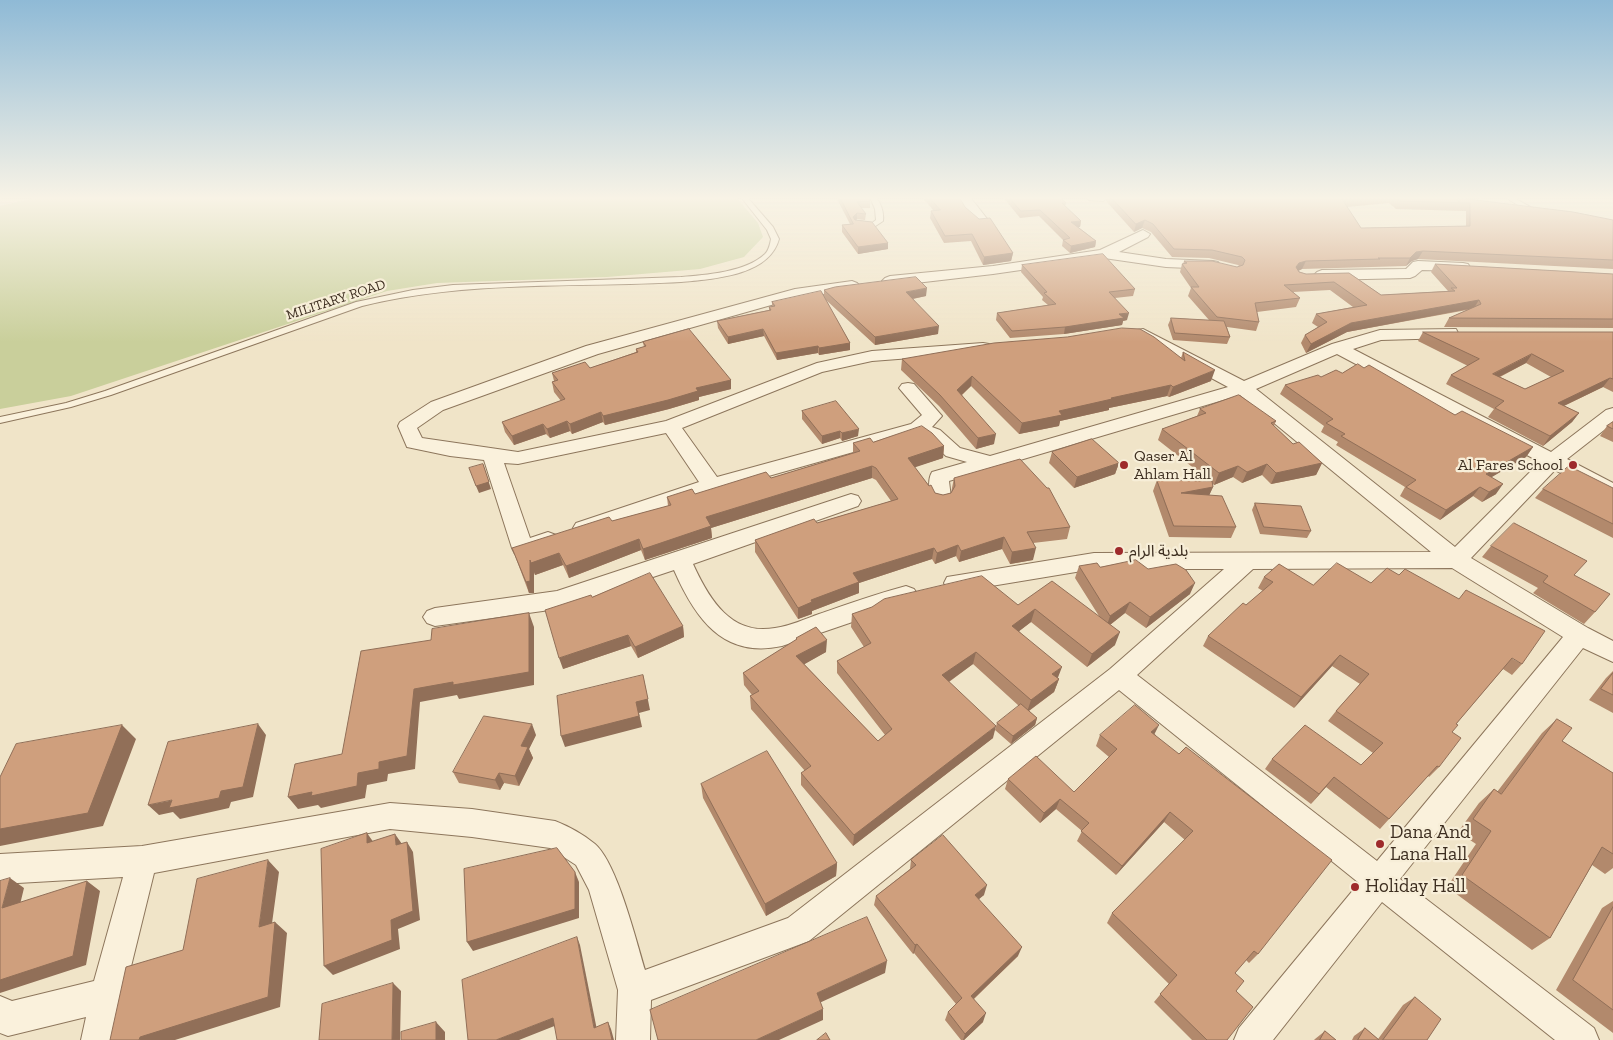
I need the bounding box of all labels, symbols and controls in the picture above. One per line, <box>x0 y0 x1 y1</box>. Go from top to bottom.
street label: MILITARY ROAD <box>284 276 388 324</box>
place label: Qaser Al Ahlam Hall <box>1134 446 1211 484</box>
place label: Al Fares School <box>1458 455 1563 475</box>
marker: Qaser Al Ahlam Hall <box>1118 459 1130 471</box>
marker: Al Fares School <box>1567 459 1579 471</box>
place label: بلدية الرام <box>1129 541 1188 561</box>
marker: بلدية الرام <box>1113 545 1125 557</box>
place label: Dana And Lana Hall <box>1390 822 1470 866</box>
marker: Dana And Lana Hall <box>1374 838 1386 850</box>
place label: Holiday Hall <box>1365 876 1466 898</box>
marker: Holiday Hall <box>1349 881 1361 893</box>

